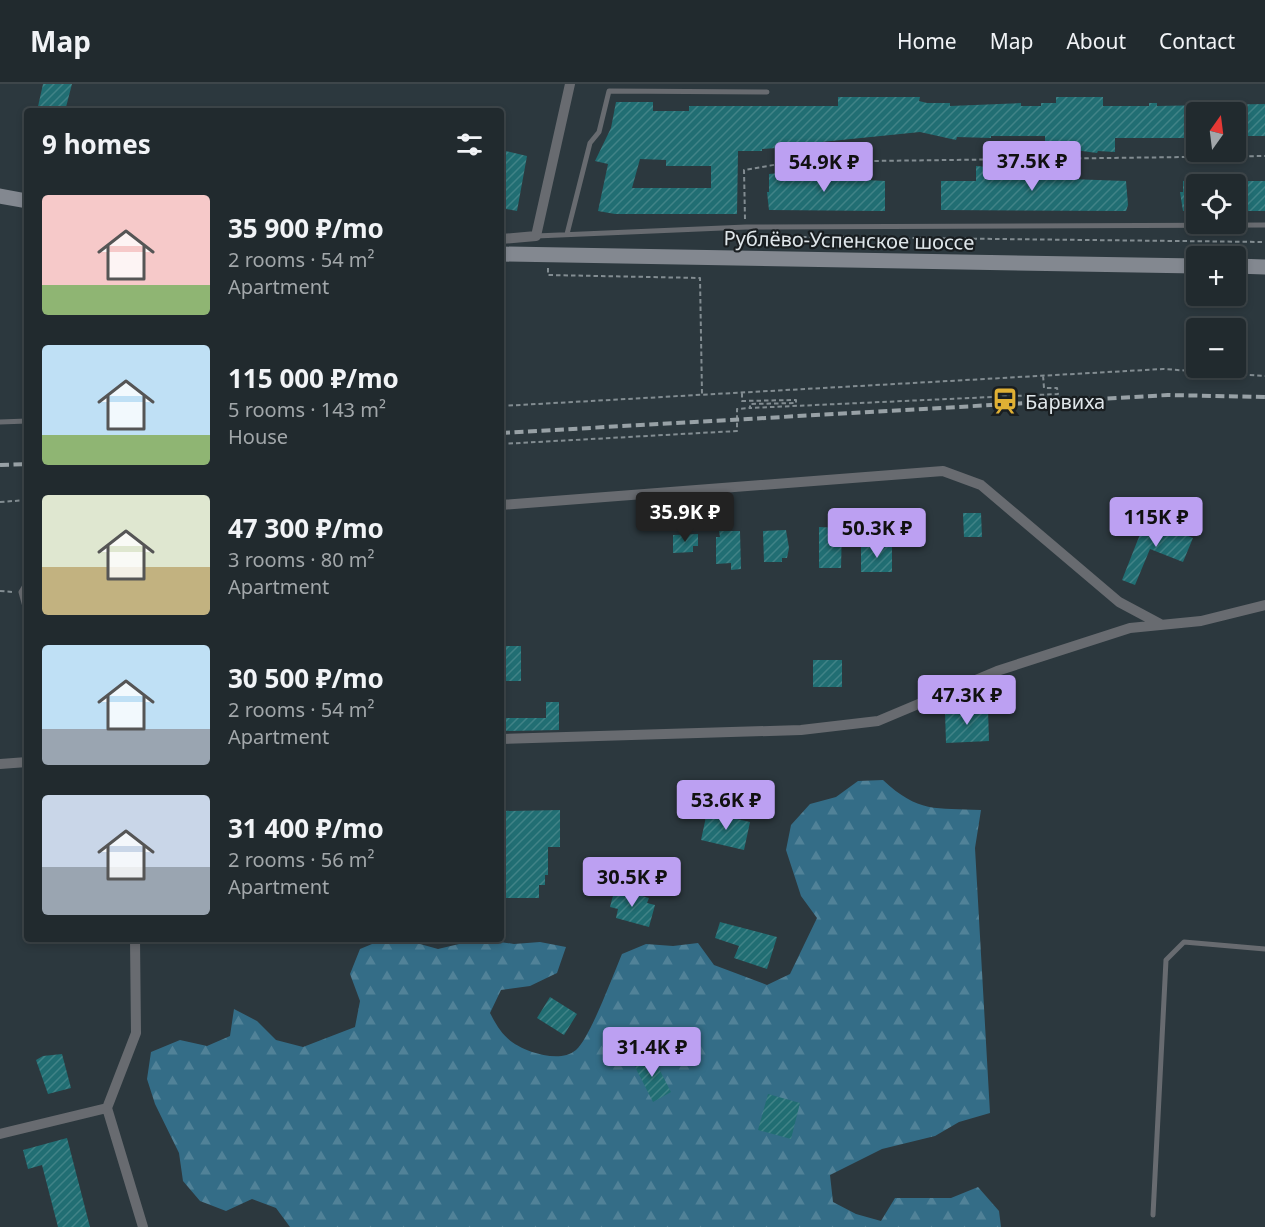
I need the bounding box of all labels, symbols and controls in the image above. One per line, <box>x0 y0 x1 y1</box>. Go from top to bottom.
text: Map <box>30 22 91 60</box>
text: Home <box>897 27 957 55</box>
text: Map <box>990 27 1033 55</box>
text: About <box>1066 27 1126 55</box>
text: Contact <box>1159 27 1235 55</box>
north arrow <box>1186 102 1246 162</box>
map controls <box>1186 102 1246 378</box>
text: 9 homes <box>42 126 151 162</box>
icon: filters <box>453 128 486 161</box>
pin: 37.5K ₽ <box>977 141 1087 192</box>
pin: 54.9K ₽ <box>769 142 879 193</box>
text: 37.5K ₽ <box>997 147 1067 174</box>
text: 54.9K ₽ <box>789 148 859 175</box>
button: locate <box>1186 174 1246 234</box>
text: 35 900 ₽/mo <box>228 210 384 246</box>
icon: home <box>90 219 162 291</box>
street label: Рублёво-Успенское шоссе <box>723 224 975 256</box>
text: 2 rooms · 54 m² <box>228 246 375 273</box>
button: + <box>1186 246 1246 306</box>
text: Apartment <box>228 273 329 300</box>
button: − <box>1186 318 1246 378</box>
text: 115 000 ₽/mo <box>228 360 399 396</box>
icon: home <box>90 369 162 441</box>
station icon: Барвиха <box>990 386 1020 416</box>
place label: Барвиха <box>1025 388 1105 415</box>
text: 5 rooms · 143 m² <box>228 396 386 423</box>
text: House <box>228 423 288 450</box>
pin: 35.9K ₽ <box>630 492 740 543</box>
pin: 115K ₽ <box>1107 497 1205 548</box>
text: 35.9K ₽ <box>650 498 720 525</box>
text: 115K ₽ <box>1124 503 1188 530</box>
pin: 50.3K ₽ <box>822 508 932 559</box>
text: 47 300 ₽/mo <box>228 510 384 546</box>
text: 50.3K ₽ <box>842 514 912 541</box>
icon: home <box>90 519 162 591</box>
text: 3 rooms · 80 m² <box>228 546 375 573</box>
text: Apartment <box>228 573 329 600</box>
text: 30 500 ₽/mo <box>228 660 384 696</box>
icon: home <box>90 669 162 741</box>
pin: 47.3K ₽ <box>912 675 1022 726</box>
text: 47.3K ₽ <box>932 681 1002 708</box>
text: 2 rooms · 54 m² <box>228 696 375 723</box>
text: Apartment <box>228 723 329 750</box>
pin: 53.6K ₽ <box>671 780 781 831</box>
text: 53.6K ₽ <box>691 786 761 813</box>
text: 31 400 ₽/mo <box>228 810 384 846</box>
icon: home <box>90 819 162 891</box>
text: 2 rooms · 56 m² <box>228 846 375 873</box>
pin: 30.5K ₽ <box>577 857 687 908</box>
text: 30.5K ₽ <box>597 863 667 890</box>
text: Apartment <box>228 873 329 900</box>
pin: 31.4K ₽ <box>597 1027 707 1078</box>
text: 31.4K ₽ <box>617 1033 687 1060</box>

